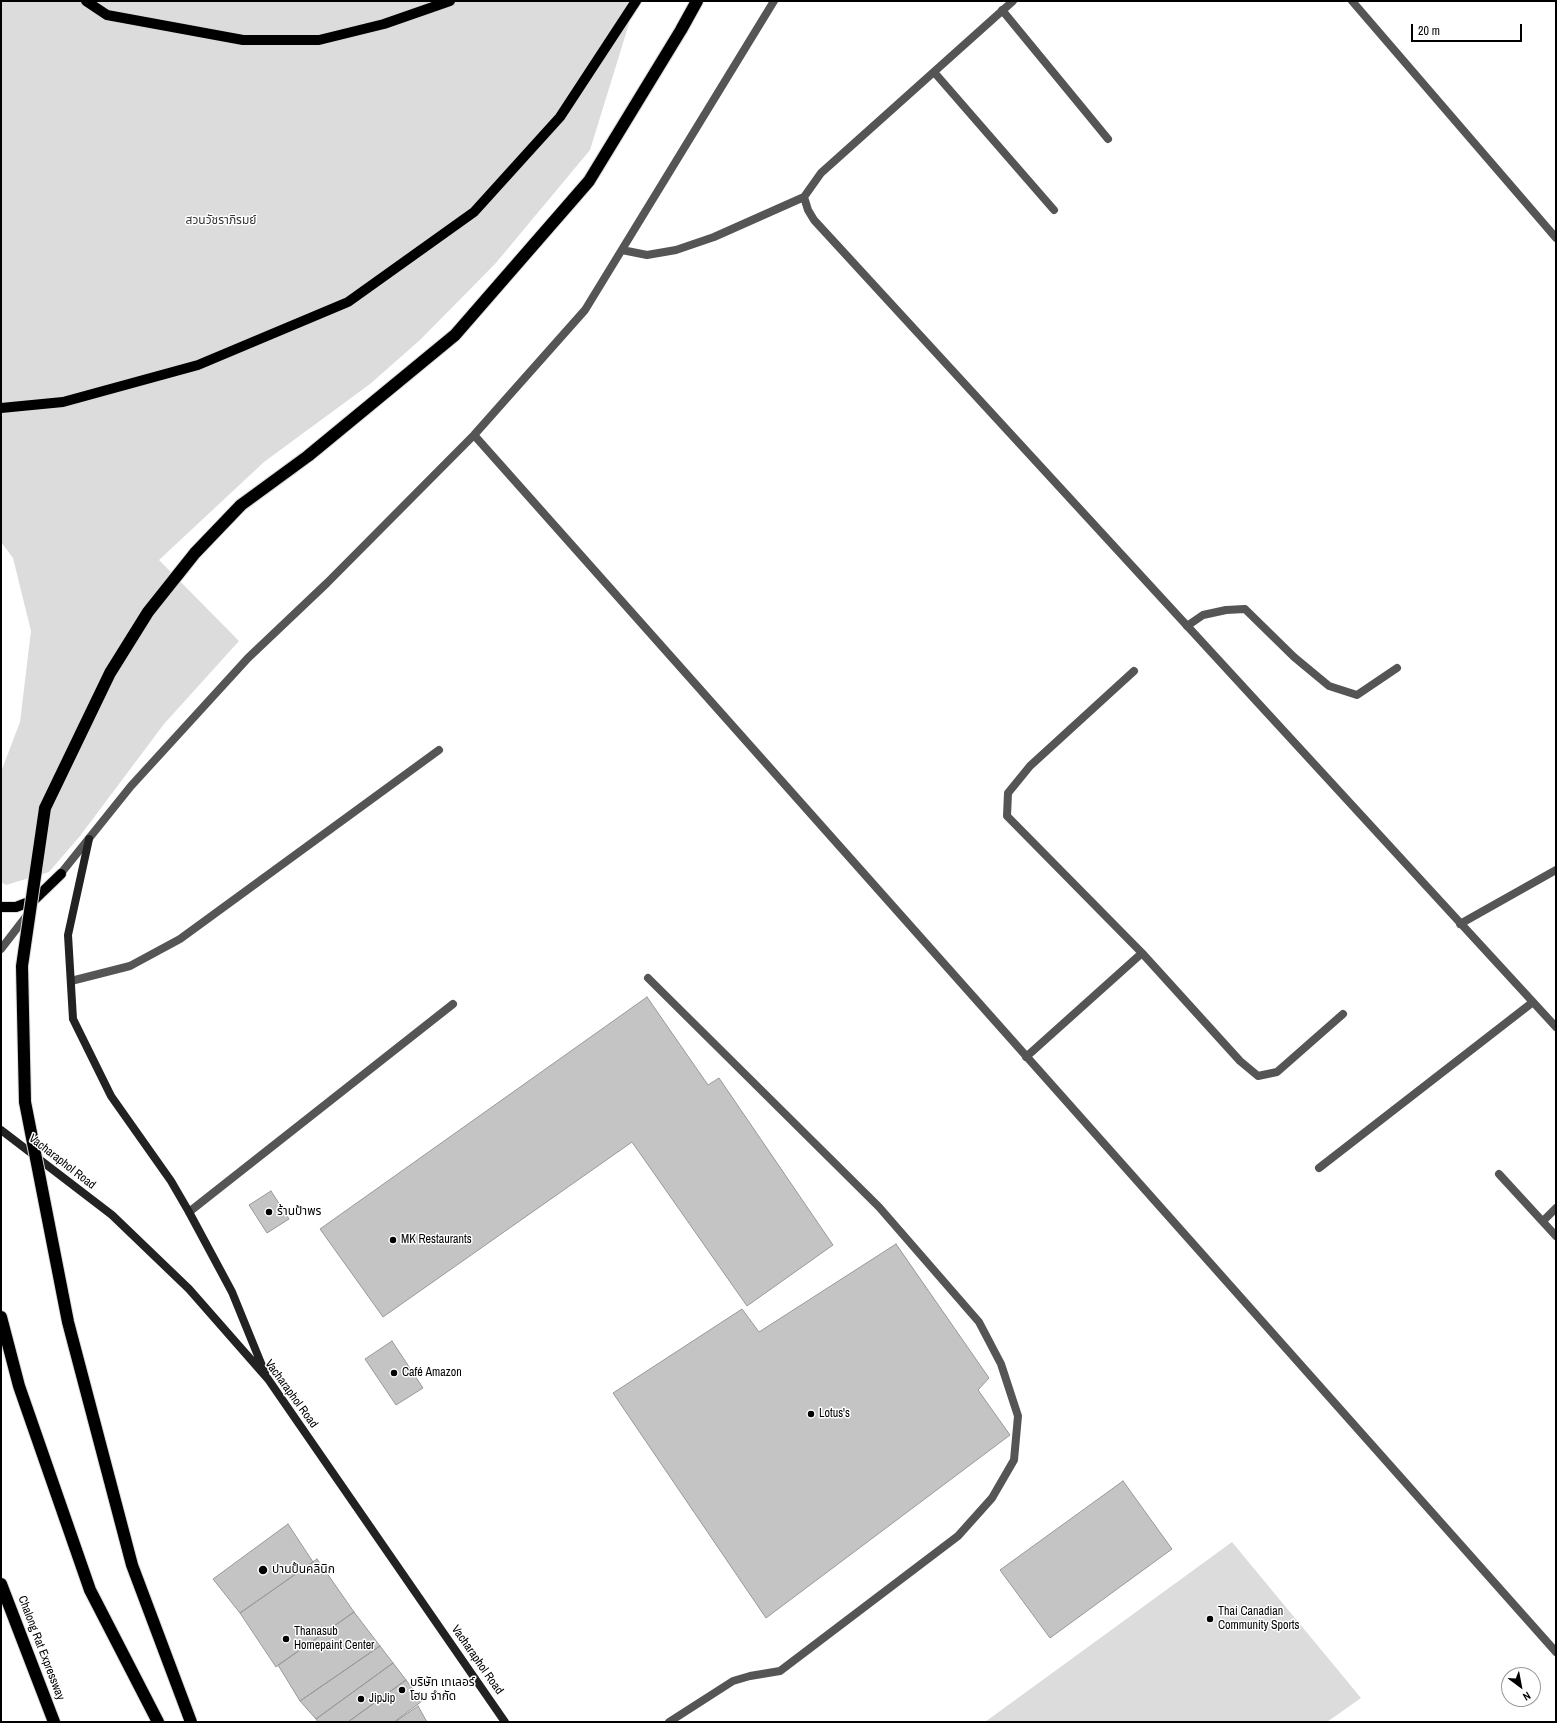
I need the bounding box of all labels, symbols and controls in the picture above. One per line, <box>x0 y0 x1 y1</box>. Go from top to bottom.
scale bar <box>1413 16 1524 42</box>
text: 20 m <box>1418 23 1440 39</box>
park label: สวนวัชราภิรมย์ <box>186 214 256 228</box>
street label: Vacharaphol Road <box>26 1131 98 1193</box>
place label: ร้านป้าพร <box>277 1205 321 1219</box>
marker: ร้านป้าพร <box>264 1207 274 1217</box>
place label: MK Restaurants <box>401 1233 472 1247</box>
marker: MK Restaurants <box>388 1235 398 1245</box>
street label: Vacharaphol Road <box>261 1357 321 1431</box>
place label: Café Amazon <box>402 1366 462 1380</box>
marker: Café Amazon <box>389 1368 399 1378</box>
place label: Lotus's <box>819 1407 850 1421</box>
marker: Lotus's <box>806 1409 816 1419</box>
place label: ปานปั้นคลินิก <box>272 1563 335 1577</box>
marker: ปานปั้นคลินิก <box>257 1564 269 1576</box>
street label: Chalong Rat Expressway <box>14 1594 68 1702</box>
place label: Thai Canadian Community Sports <box>1218 1605 1299 1633</box>
marker: Thai Canadian Community Sports <box>1205 1614 1215 1624</box>
street label: Vacharaphol Road <box>448 1623 506 1697</box>
place label: Thanasub Homepaint Center <box>294 1625 374 1653</box>
marker: Thanasub Homepaint Center <box>281 1634 291 1644</box>
north arrow <box>1501 1667 1541 1707</box>
place label: บริษัท เทเลอร์ โฮม จำกัด <box>410 1676 475 1704</box>
marker: บริษัท เทเลอร์ โฮม จำกัด <box>397 1685 407 1695</box>
text: N <box>1520 1689 1533 1704</box>
place label: JipJip <box>369 1692 395 1706</box>
marker: JipJip <box>356 1694 366 1704</box>

